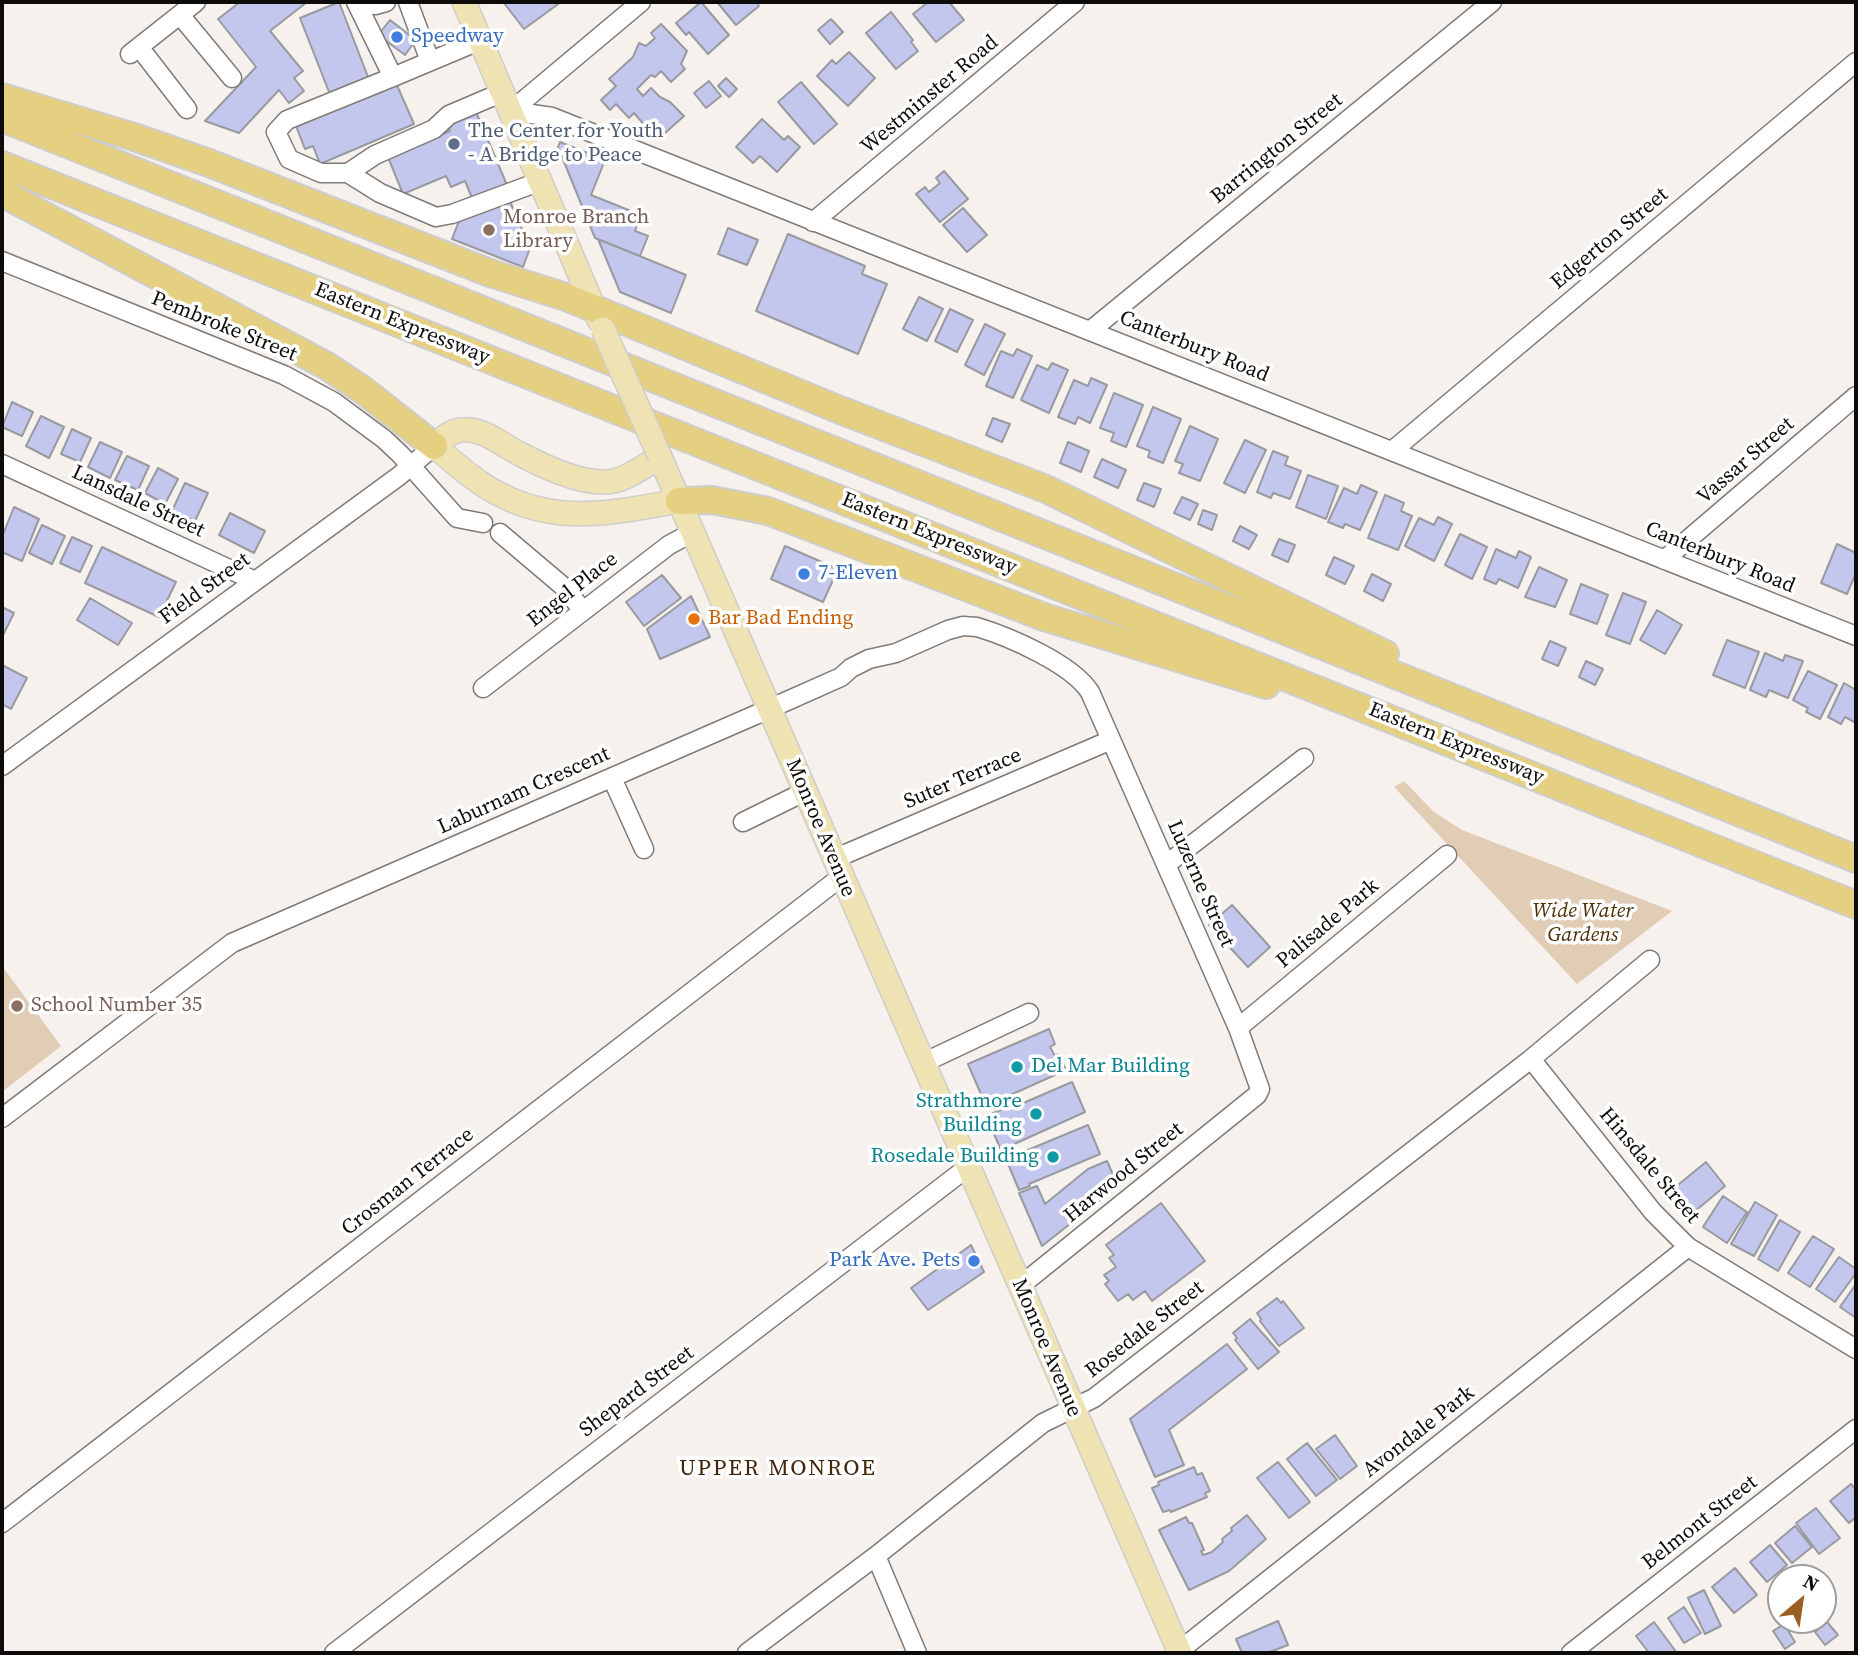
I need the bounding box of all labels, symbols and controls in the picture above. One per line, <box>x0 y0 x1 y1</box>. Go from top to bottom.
place label: Speedway <box>411 24 504 50</box>
marker: Speedway <box>389 29 405 45</box>
street label: Westminster Road <box>856 30 1004 160</box>
street label: Barrington Street <box>1206 88 1348 210</box>
place label: The Center for Youth - A Bridge to Peace <box>468 119 664 169</box>
marker: The Center for Youth - A Bridge to Peace <box>446 136 462 152</box>
street label: Edgerton Street <box>1546 183 1674 295</box>
place label: Monroe Branch Library <box>503 205 649 255</box>
marker: Monroe Branch Library <box>481 222 497 238</box>
street label: Eastern Expressway <box>311 277 493 371</box>
street label: Pembroke Street <box>148 286 300 368</box>
street label: Canterbury Road <box>1116 306 1272 388</box>
street label: Vassar Street <box>1692 412 1800 510</box>
street label: Lansdale Street <box>68 460 208 544</box>
street label: Eastern Expressway <box>838 487 1020 581</box>
street label: Canterbury Road <box>1642 517 1798 599</box>
street label: Engel Place <box>523 547 623 633</box>
street label: Field Street <box>155 548 255 630</box>
place label: 7-Eleven <box>818 561 898 587</box>
marker: 7-Eleven <box>796 566 812 582</box>
place label: Bar Bad Ending <box>708 606 853 632</box>
marker: Bar Bad Ending <box>686 611 702 627</box>
street label: Eastern Expressway <box>1365 697 1547 791</box>
street label: Laburnam Crescent <box>434 742 614 840</box>
street label: Suter Terrace <box>900 743 1026 815</box>
street label: Monroe Avenue <box>780 755 860 901</box>
street label: Luzerne Street <box>1161 817 1239 951</box>
street label: Palisade Park <box>1272 874 1384 974</box>
park label: Wide Water Gardens <box>1532 899 1634 949</box>
place label: School Number 35 <box>31 993 202 1019</box>
marker: School Number 35 <box>9 998 25 1014</box>
place label: Del Mar Building <box>1031 1054 1190 1080</box>
marker: Del Mar Building <box>1009 1059 1025 1075</box>
place label: Strathmore Building <box>916 1089 1022 1139</box>
street label: Hinsdale Street <box>1593 1103 1705 1229</box>
marker: Strathmore Building <box>1028 1106 1044 1122</box>
street label: Harwood Street <box>1060 1117 1188 1229</box>
street label: Crosman Terrace <box>337 1123 479 1241</box>
place label: Rosedale Building <box>871 1144 1039 1170</box>
marker: Rosedale Building <box>1045 1149 1061 1165</box>
place label: Park Ave. Pets <box>829 1248 960 1274</box>
marker: Park Ave. Pets <box>966 1253 982 1269</box>
street label: Monroe Avenue <box>1006 1275 1086 1421</box>
street label: Rosedale Street <box>1081 1276 1209 1384</box>
street label: Shepard Street <box>575 1341 699 1443</box>
street label: Avondale Park <box>1358 1381 1480 1483</box>
district label: UPPER MONROE <box>681 1455 875 1483</box>
street label: Belmont Street <box>1637 1470 1763 1576</box>
north arrow <box>1767 1564 1837 1634</box>
text: N <box>1799 1568 1824 1597</box>

